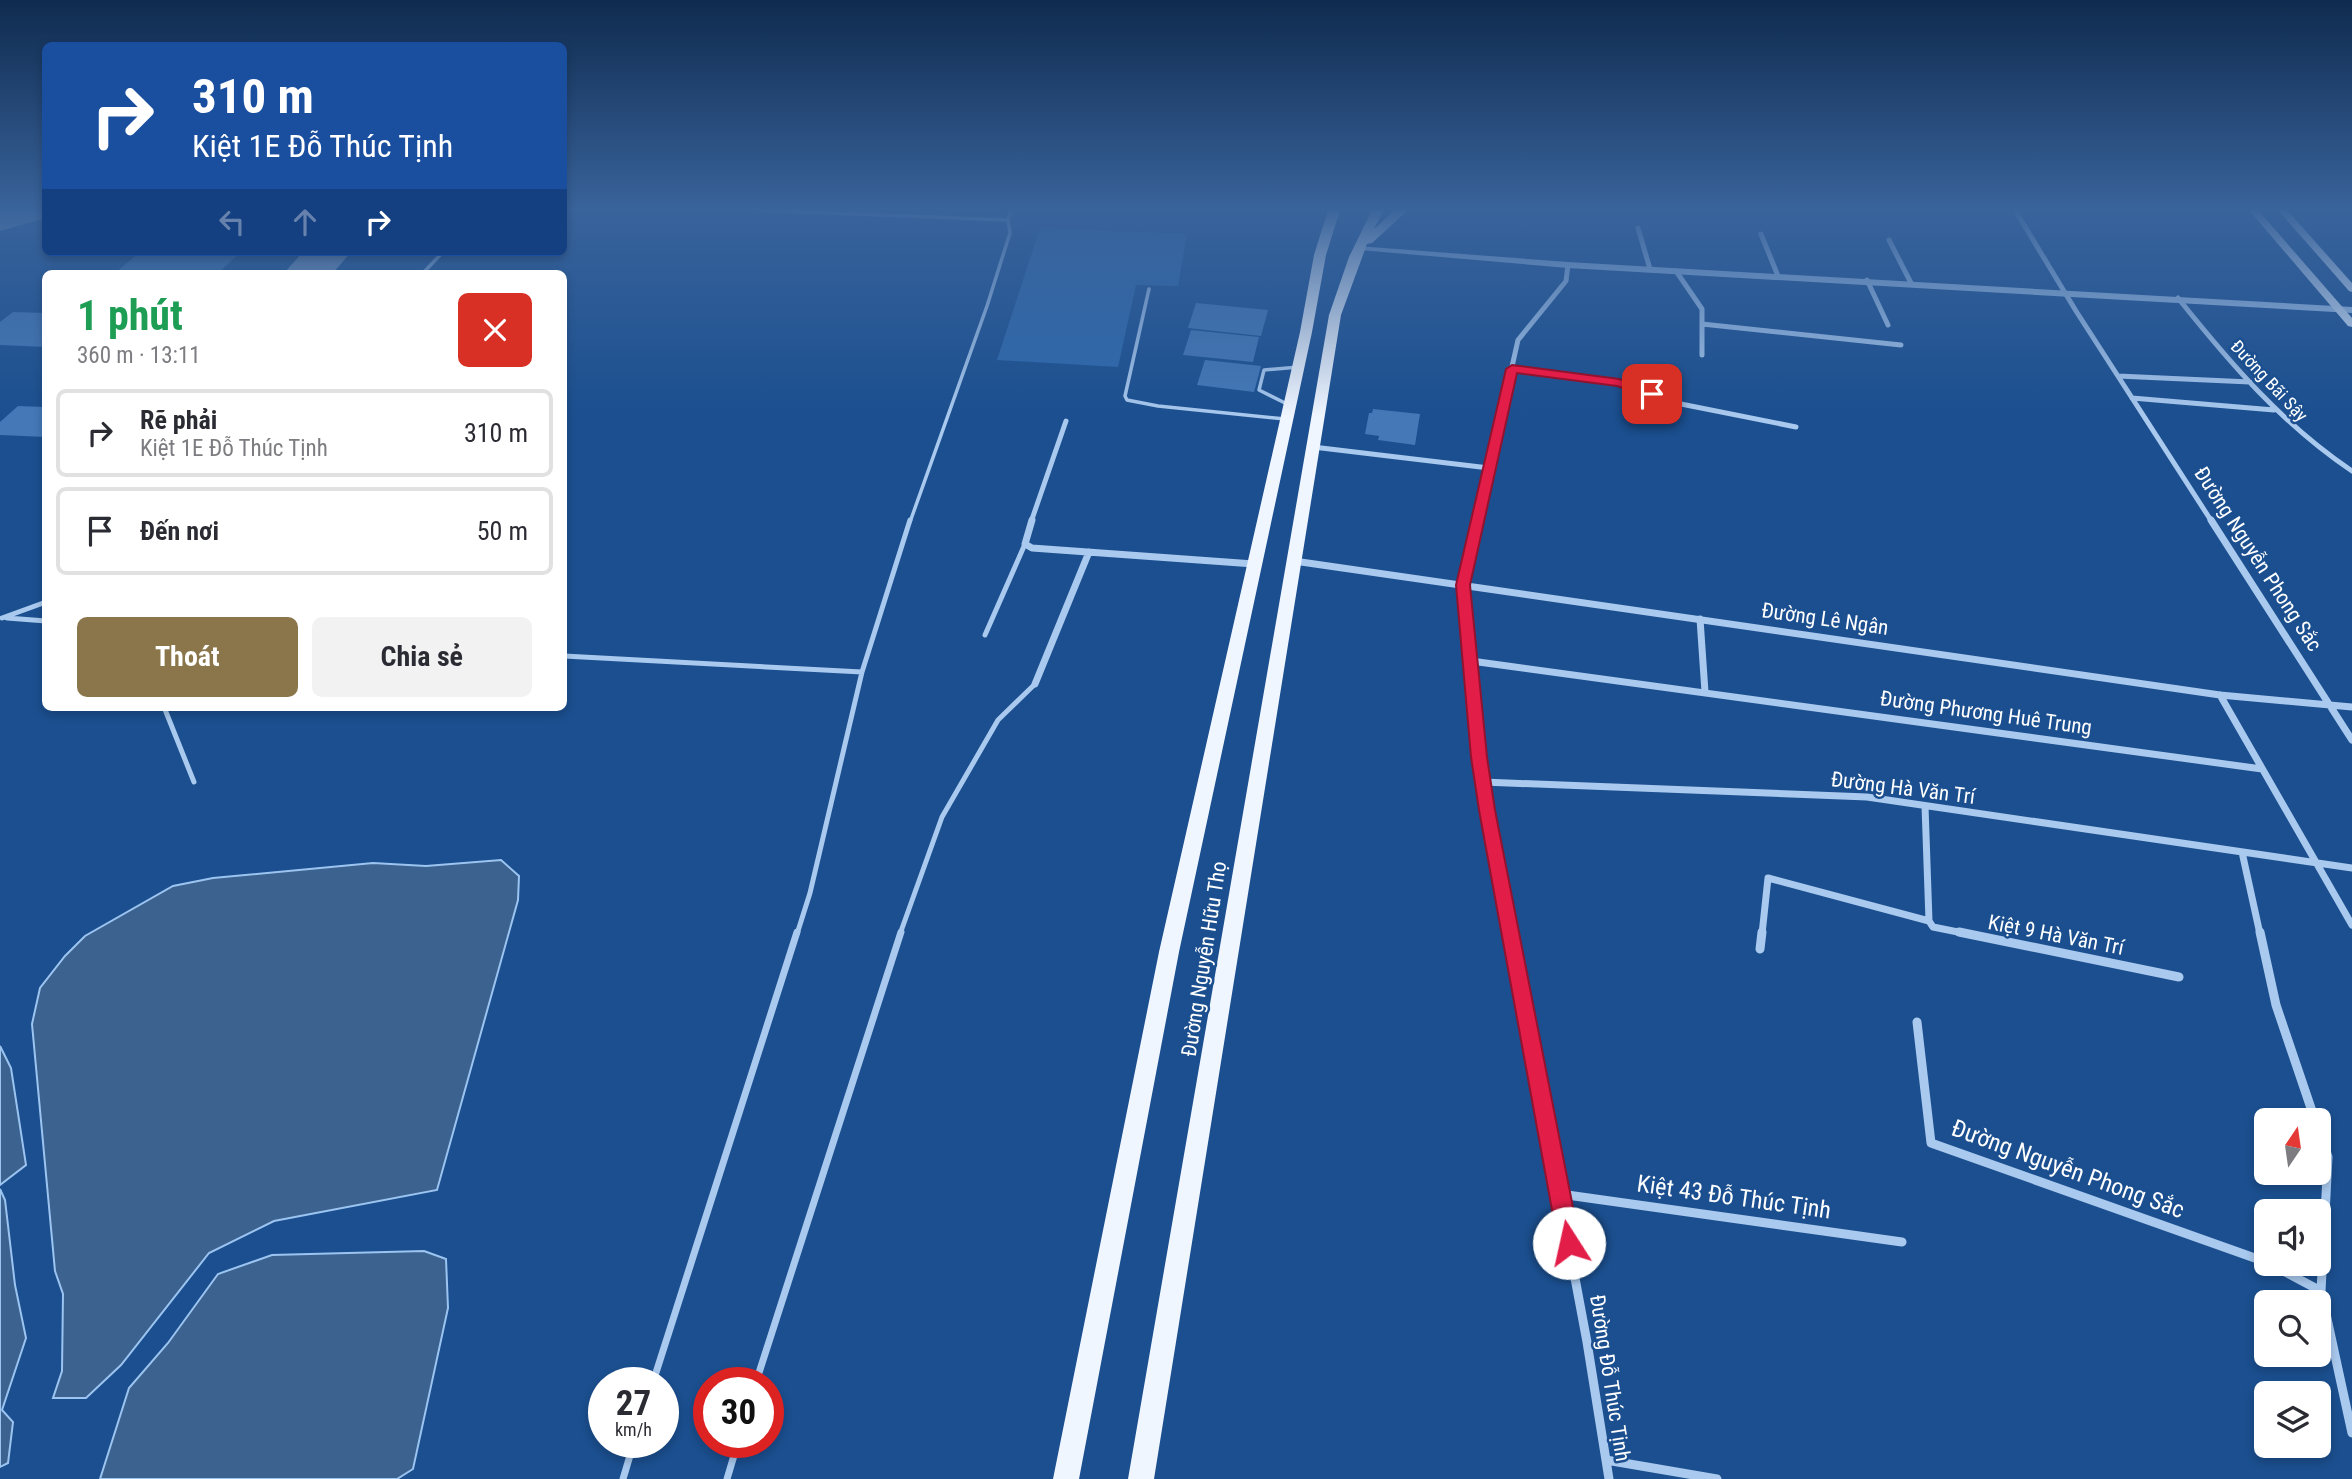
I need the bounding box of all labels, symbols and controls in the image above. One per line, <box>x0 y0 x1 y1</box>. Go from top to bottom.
text: 310 m <box>192 68 314 125</box>
icon: right <box>77 70 168 161</box>
text: Kiệt 1E Đỗ Thúc Tịnh <box>192 127 453 165</box>
icon: left <box>213 203 251 241</box>
icon: ahead <box>286 203 324 241</box>
icon: right <box>359 203 397 241</box>
text: 1 phút <box>77 291 183 340</box>
button: close <box>458 293 532 367</box>
street label: Đường Bãi Sậy <box>2226 336 2313 426</box>
text: 360 m · 13:11 <box>77 342 201 369</box>
pin <box>1622 364 1682 424</box>
icon: arrive <box>1633 375 1671 413</box>
text: Rẽ phải <box>140 405 217 435</box>
icon: right <box>81 414 119 452</box>
text: 310 m <box>464 418 528 448</box>
text: Kiệt 1E Đỗ Thúc Tịnh <box>140 435 328 462</box>
street label: Đường Nguyễn Phong Sắc <box>2189 462 2327 656</box>
icon: arrive <box>81 512 119 550</box>
text: Đến nơi <box>140 516 219 546</box>
text: 50 m <box>477 516 528 546</box>
street label: Đường Lê Ngân <box>1760 598 1890 640</box>
button: Thoát <box>77 617 298 697</box>
button: Chia sẻ <box>312 617 532 697</box>
street label: Đường Phương Huê Trung <box>1879 686 2093 740</box>
street label: Đường Hà Văn Trí <box>1830 767 1978 809</box>
street label: Đường Nguyễn Hữu Thọ <box>1177 860 1231 1058</box>
street label: Kiệt 9 Hà Văn Trí <box>1986 910 2127 960</box>
north arrow <box>2254 1108 2331 1185</box>
map controls <box>2254 1108 2331 1458</box>
street label: Đường Nguyễn Phong Sắc <box>1948 1114 2188 1224</box>
street label: Kiệt 43 Đỗ Thúc Tịnh <box>1635 1170 1833 1224</box>
button: sound <box>2254 1199 2331 1276</box>
position arrow <box>1532 1206 1606 1280</box>
button: search <box>2254 1290 2331 1367</box>
street label: Đường Đỗ Thúc Tịnh <box>1585 1293 1635 1463</box>
speed limit sign: 30 <box>693 1367 784 1458</box>
button: layers <box>2254 1381 2331 1458</box>
text: 27 <box>616 1383 651 1424</box>
text: km/h <box>615 1419 652 1440</box>

